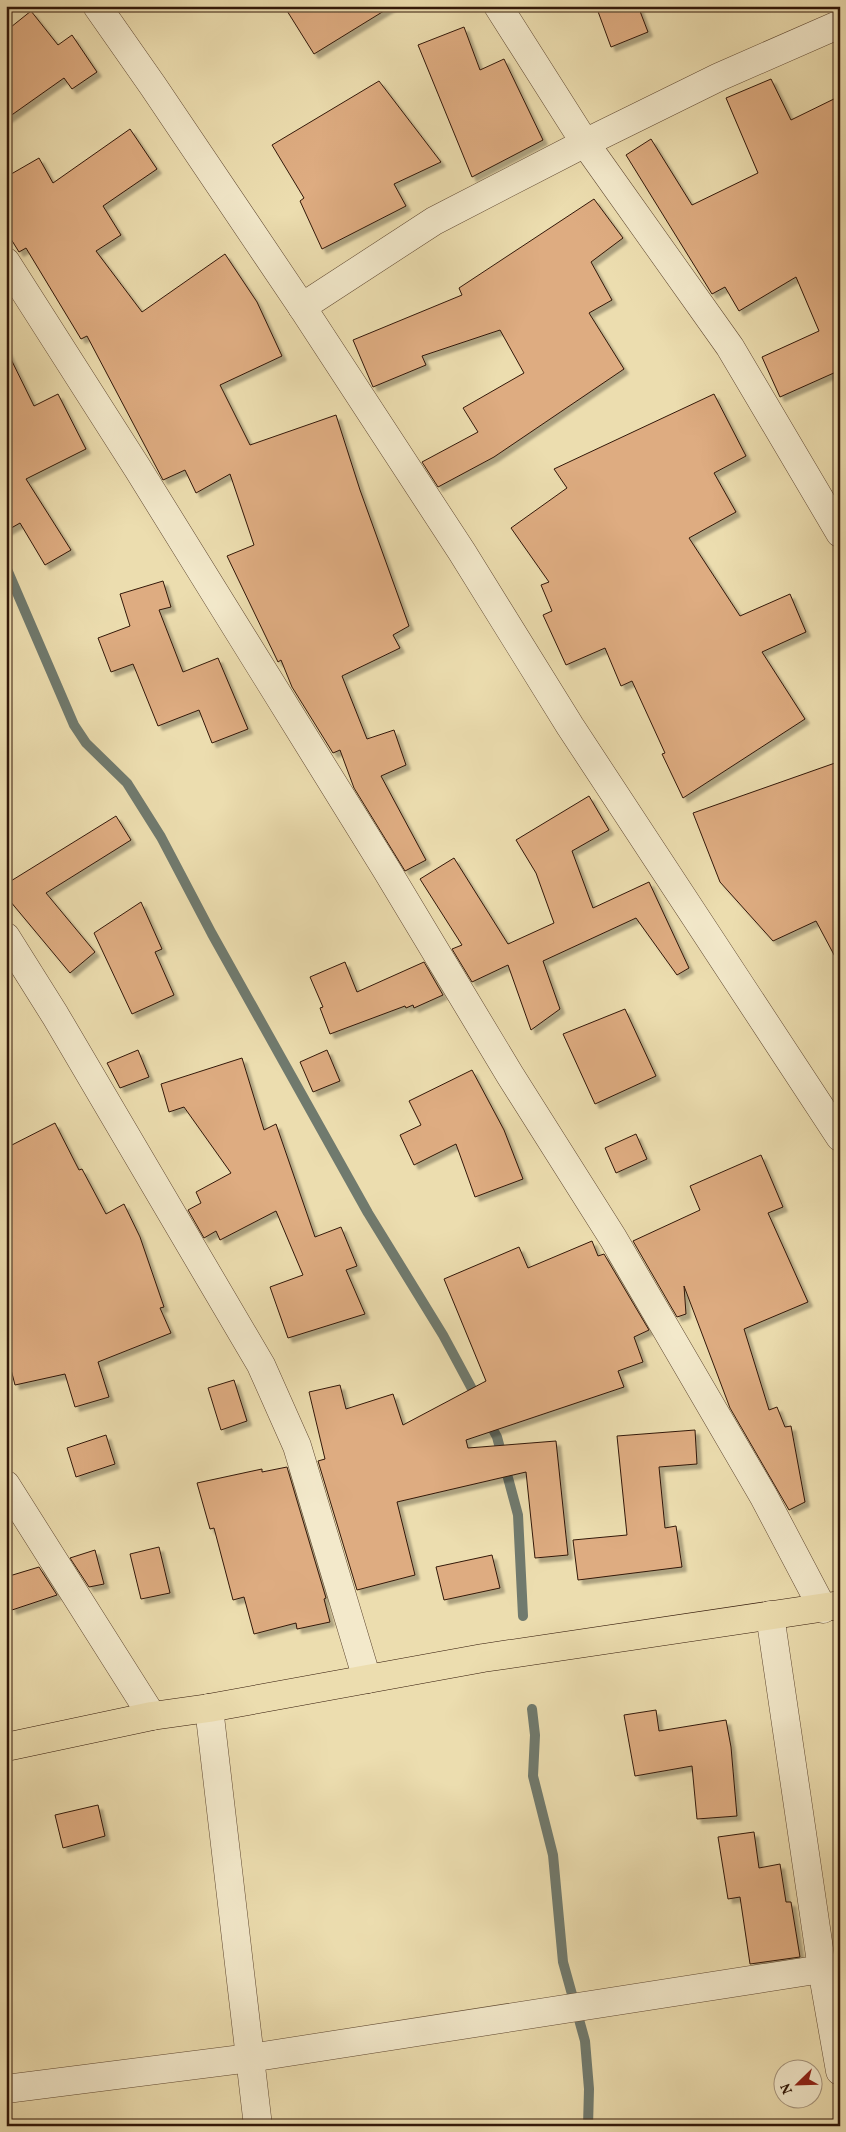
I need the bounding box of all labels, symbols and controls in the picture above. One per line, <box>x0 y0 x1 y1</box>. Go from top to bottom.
north arrow <box>774 2060 824 2110</box>
text: N <box>777 2080 798 2097</box>

